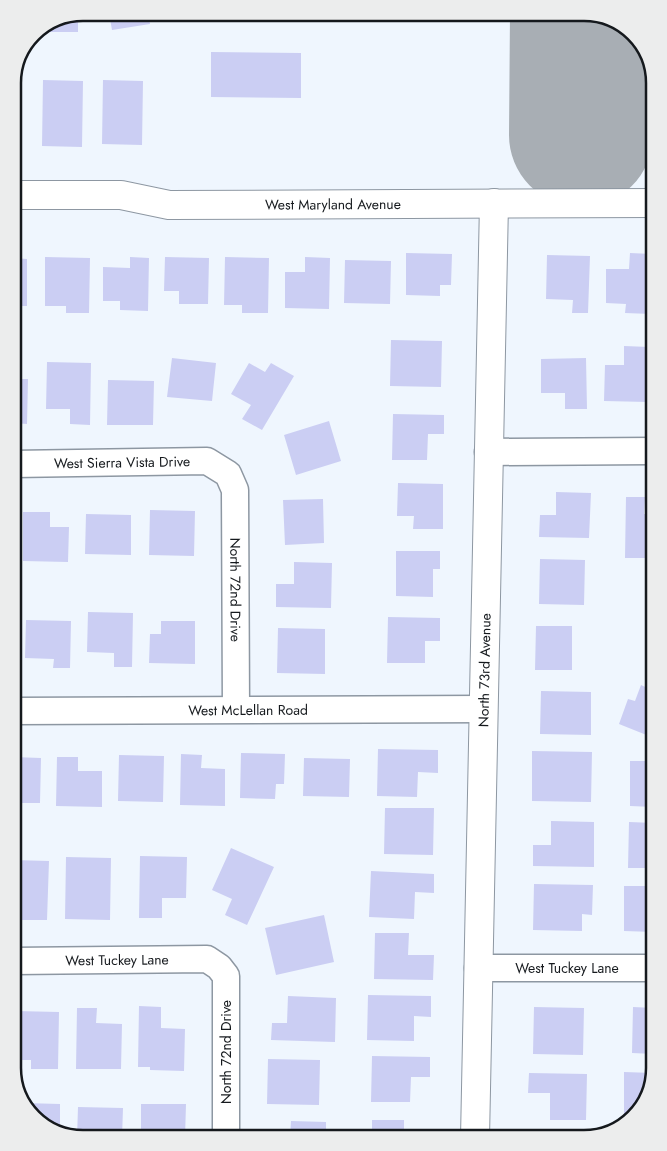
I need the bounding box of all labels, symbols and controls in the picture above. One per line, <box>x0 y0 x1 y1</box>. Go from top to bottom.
street label: West Maryland Avenue <box>265 194 401 215</box>
street label: West Sierra Vista Drive <box>54 451 190 473</box>
street label: North 72nd Drive <box>225 538 246 642</box>
street label: North 73rd Avenue <box>473 613 496 727</box>
street label: West McLellan Road <box>188 700 308 720</box>
street label: West Tuckey Lane <box>65 949 169 970</box>
street label: West Tuckey Lane <box>515 958 619 978</box>
street label: North 72nd Drive <box>216 1000 236 1104</box>

